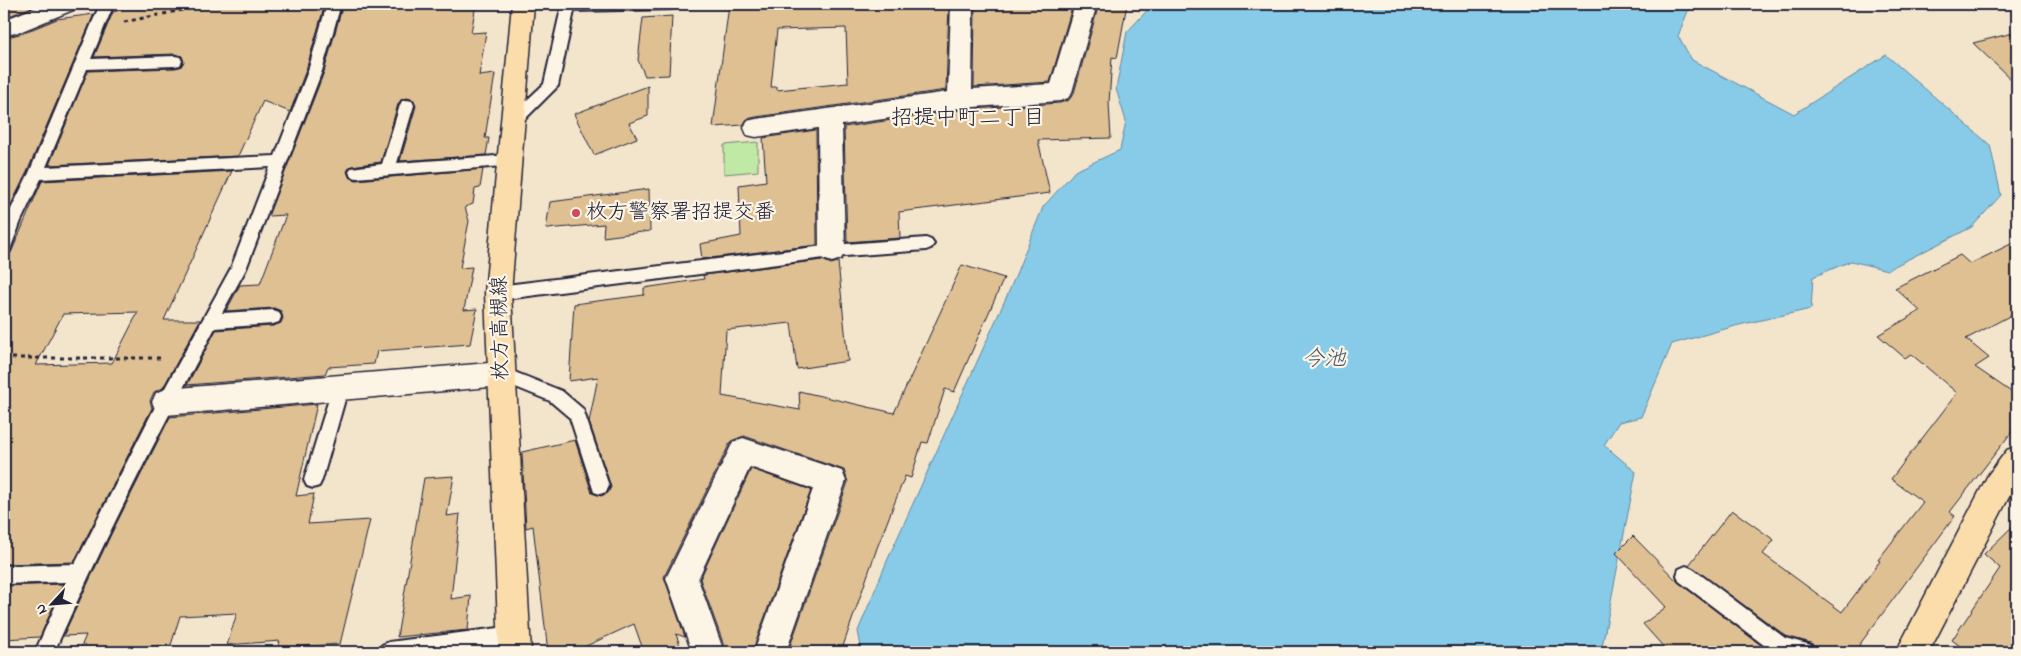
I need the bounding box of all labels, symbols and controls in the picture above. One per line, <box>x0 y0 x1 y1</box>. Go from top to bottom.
district label: 招提中町二丁目 <box>891 103 1045 135</box>
place label: 枚方警察署招提交番 <box>586 198 775 228</box>
marker: 枚方警察署招提交番 <box>570 207 582 219</box>
street label: 枚方高槻線 <box>485 275 517 381</box>
water label: 今池 <box>1302 344 1347 376</box>
north arrow <box>28 578 78 628</box>
text: N <box>30 600 53 618</box>

